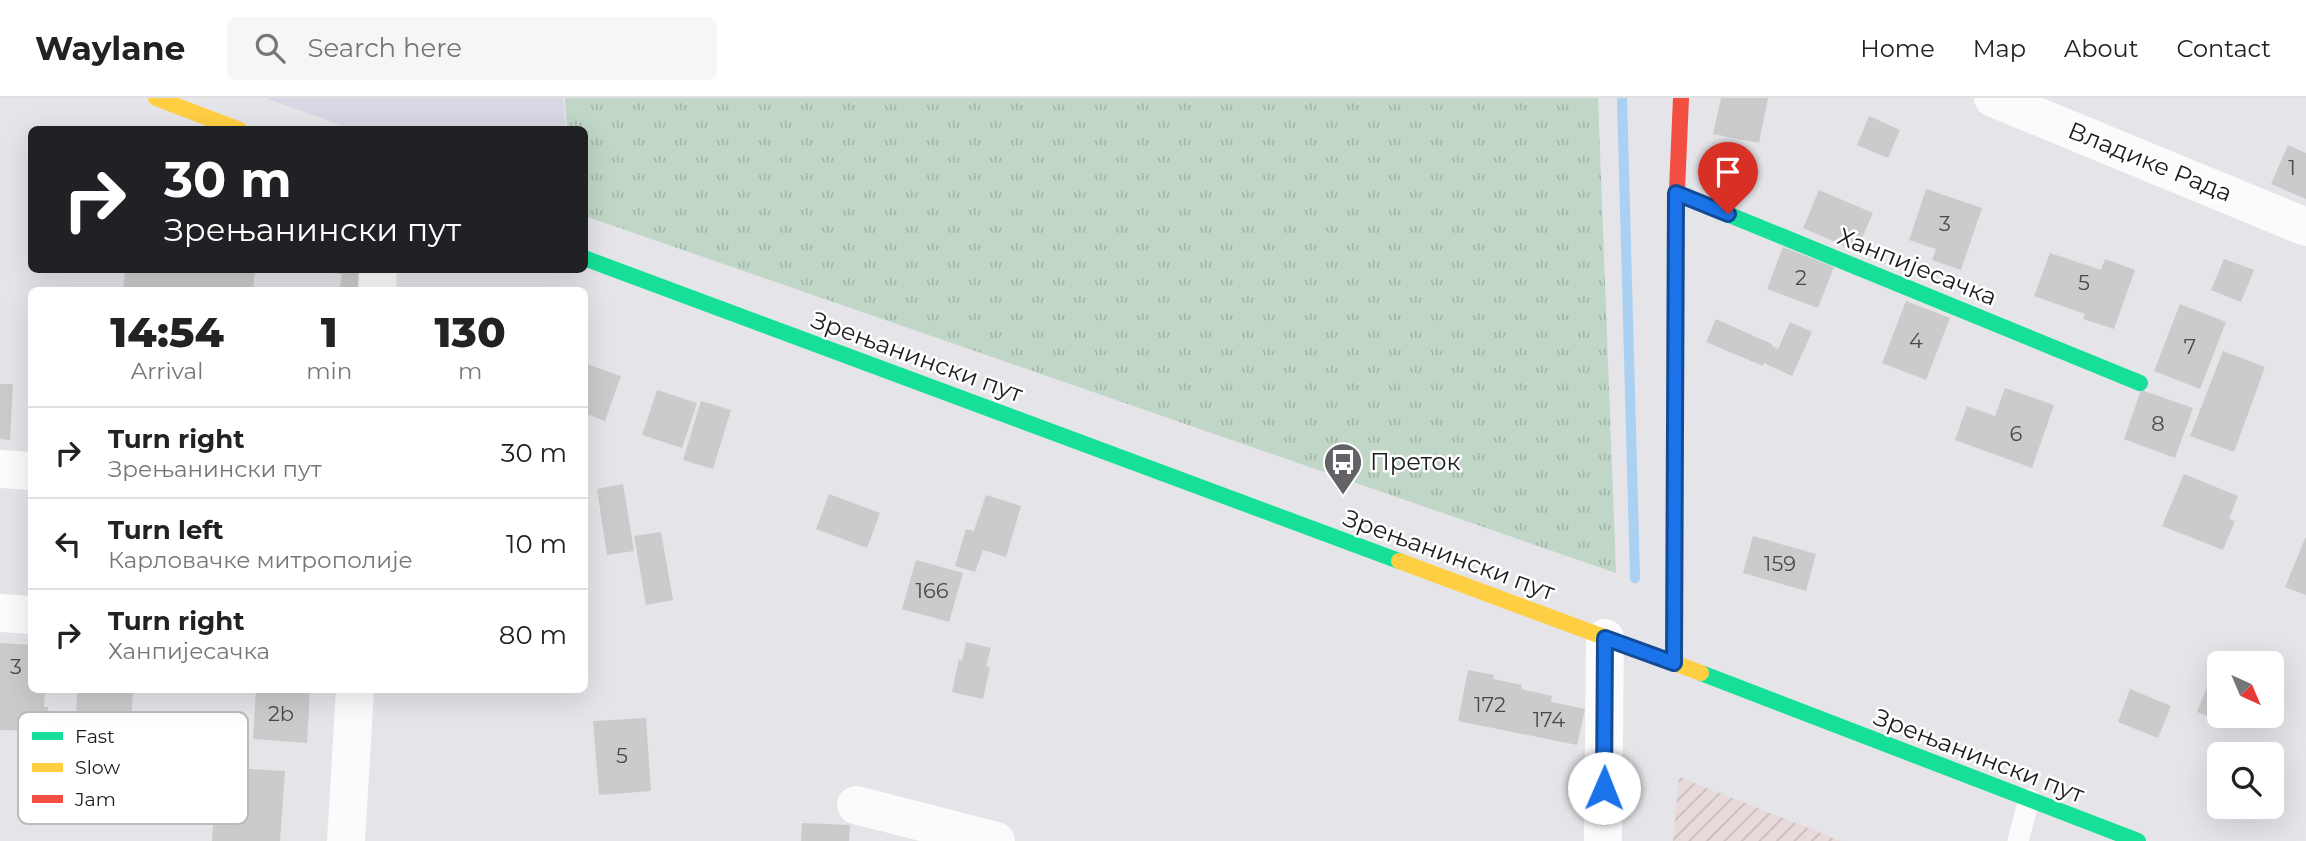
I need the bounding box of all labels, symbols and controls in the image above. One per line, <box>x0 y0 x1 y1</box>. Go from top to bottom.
search box <box>227 17 717 80</box>
text: Waylane <box>35 28 185 68</box>
icon: search <box>251 29 289 67</box>
text: Search here <box>307 32 462 64</box>
text: Home <box>1860 34 1935 63</box>
text: Map <box>1973 34 2026 63</box>
text: About <box>2064 34 2138 63</box>
text: Contact <box>2176 34 2271 63</box>
street label: Владике Рада <box>2064 115 2236 208</box>
pin <box>1698 142 1758 214</box>
text: 30 m <box>164 150 292 209</box>
icon: arrive <box>1709 153 1747 191</box>
icon: right <box>49 154 140 245</box>
house number: 1 <box>2288 155 2296 180</box>
text: Зрењанински пут <box>164 210 461 249</box>
house number: 3 <box>1939 211 1951 236</box>
street label: Ханпијесачка <box>1833 221 2001 312</box>
house number: 2 <box>1795 265 1807 290</box>
house number: 5 <box>2078 270 2090 295</box>
street label: Зрењанински пут <box>807 305 1027 409</box>
text: 14:54 <box>110 306 224 358</box>
text: 1 <box>321 306 338 358</box>
text: 130 <box>435 306 506 358</box>
house number: 4 <box>1909 328 1923 353</box>
house number: 7 <box>2184 334 2196 359</box>
text: Arrival <box>131 357 203 385</box>
text: min <box>306 357 352 385</box>
text: m <box>458 357 482 385</box>
house number: 8 <box>2151 411 2165 436</box>
house number: 6 <box>2010 421 2023 446</box>
text: Turn right <box>108 423 244 455</box>
icon: right <box>49 434 87 472</box>
text: 30 m <box>501 437 567 469</box>
bus stop icon: Преток <box>1322 441 1364 496</box>
place label: Преток <box>1370 447 1461 476</box>
text: Зрењанински пут <box>108 455 322 483</box>
street label: Зрењанински пут <box>1339 503 1559 607</box>
text: Turn left <box>108 514 224 546</box>
icon: left <box>49 525 87 563</box>
text: 10 m <box>506 528 567 560</box>
text: Карловачке митрополије <box>108 546 413 574</box>
house number: 159 <box>1764 551 1796 576</box>
house number: 166 <box>915 578 949 603</box>
text: Turn right <box>108 605 244 637</box>
icon: right <box>49 616 87 654</box>
text: 80 m <box>499 619 567 651</box>
text: Ханпијесачка <box>108 637 270 665</box>
north arrow <box>2207 651 2284 728</box>
map controls <box>2207 651 2284 819</box>
house number: 3 <box>10 654 22 679</box>
house number: 172 <box>1474 692 1506 717</box>
house number: 2b <box>268 701 294 726</box>
street label: Зрењанински пут <box>1870 702 2089 809</box>
house number: 174 <box>1533 707 1565 732</box>
legend <box>18 712 248 824</box>
text: Fast <box>75 725 115 748</box>
button: search <box>2207 742 2284 819</box>
house number: 5 <box>616 743 628 768</box>
position arrow <box>1567 751 1641 825</box>
text: Slow <box>75 756 120 779</box>
text: Jam <box>74 788 116 811</box>

